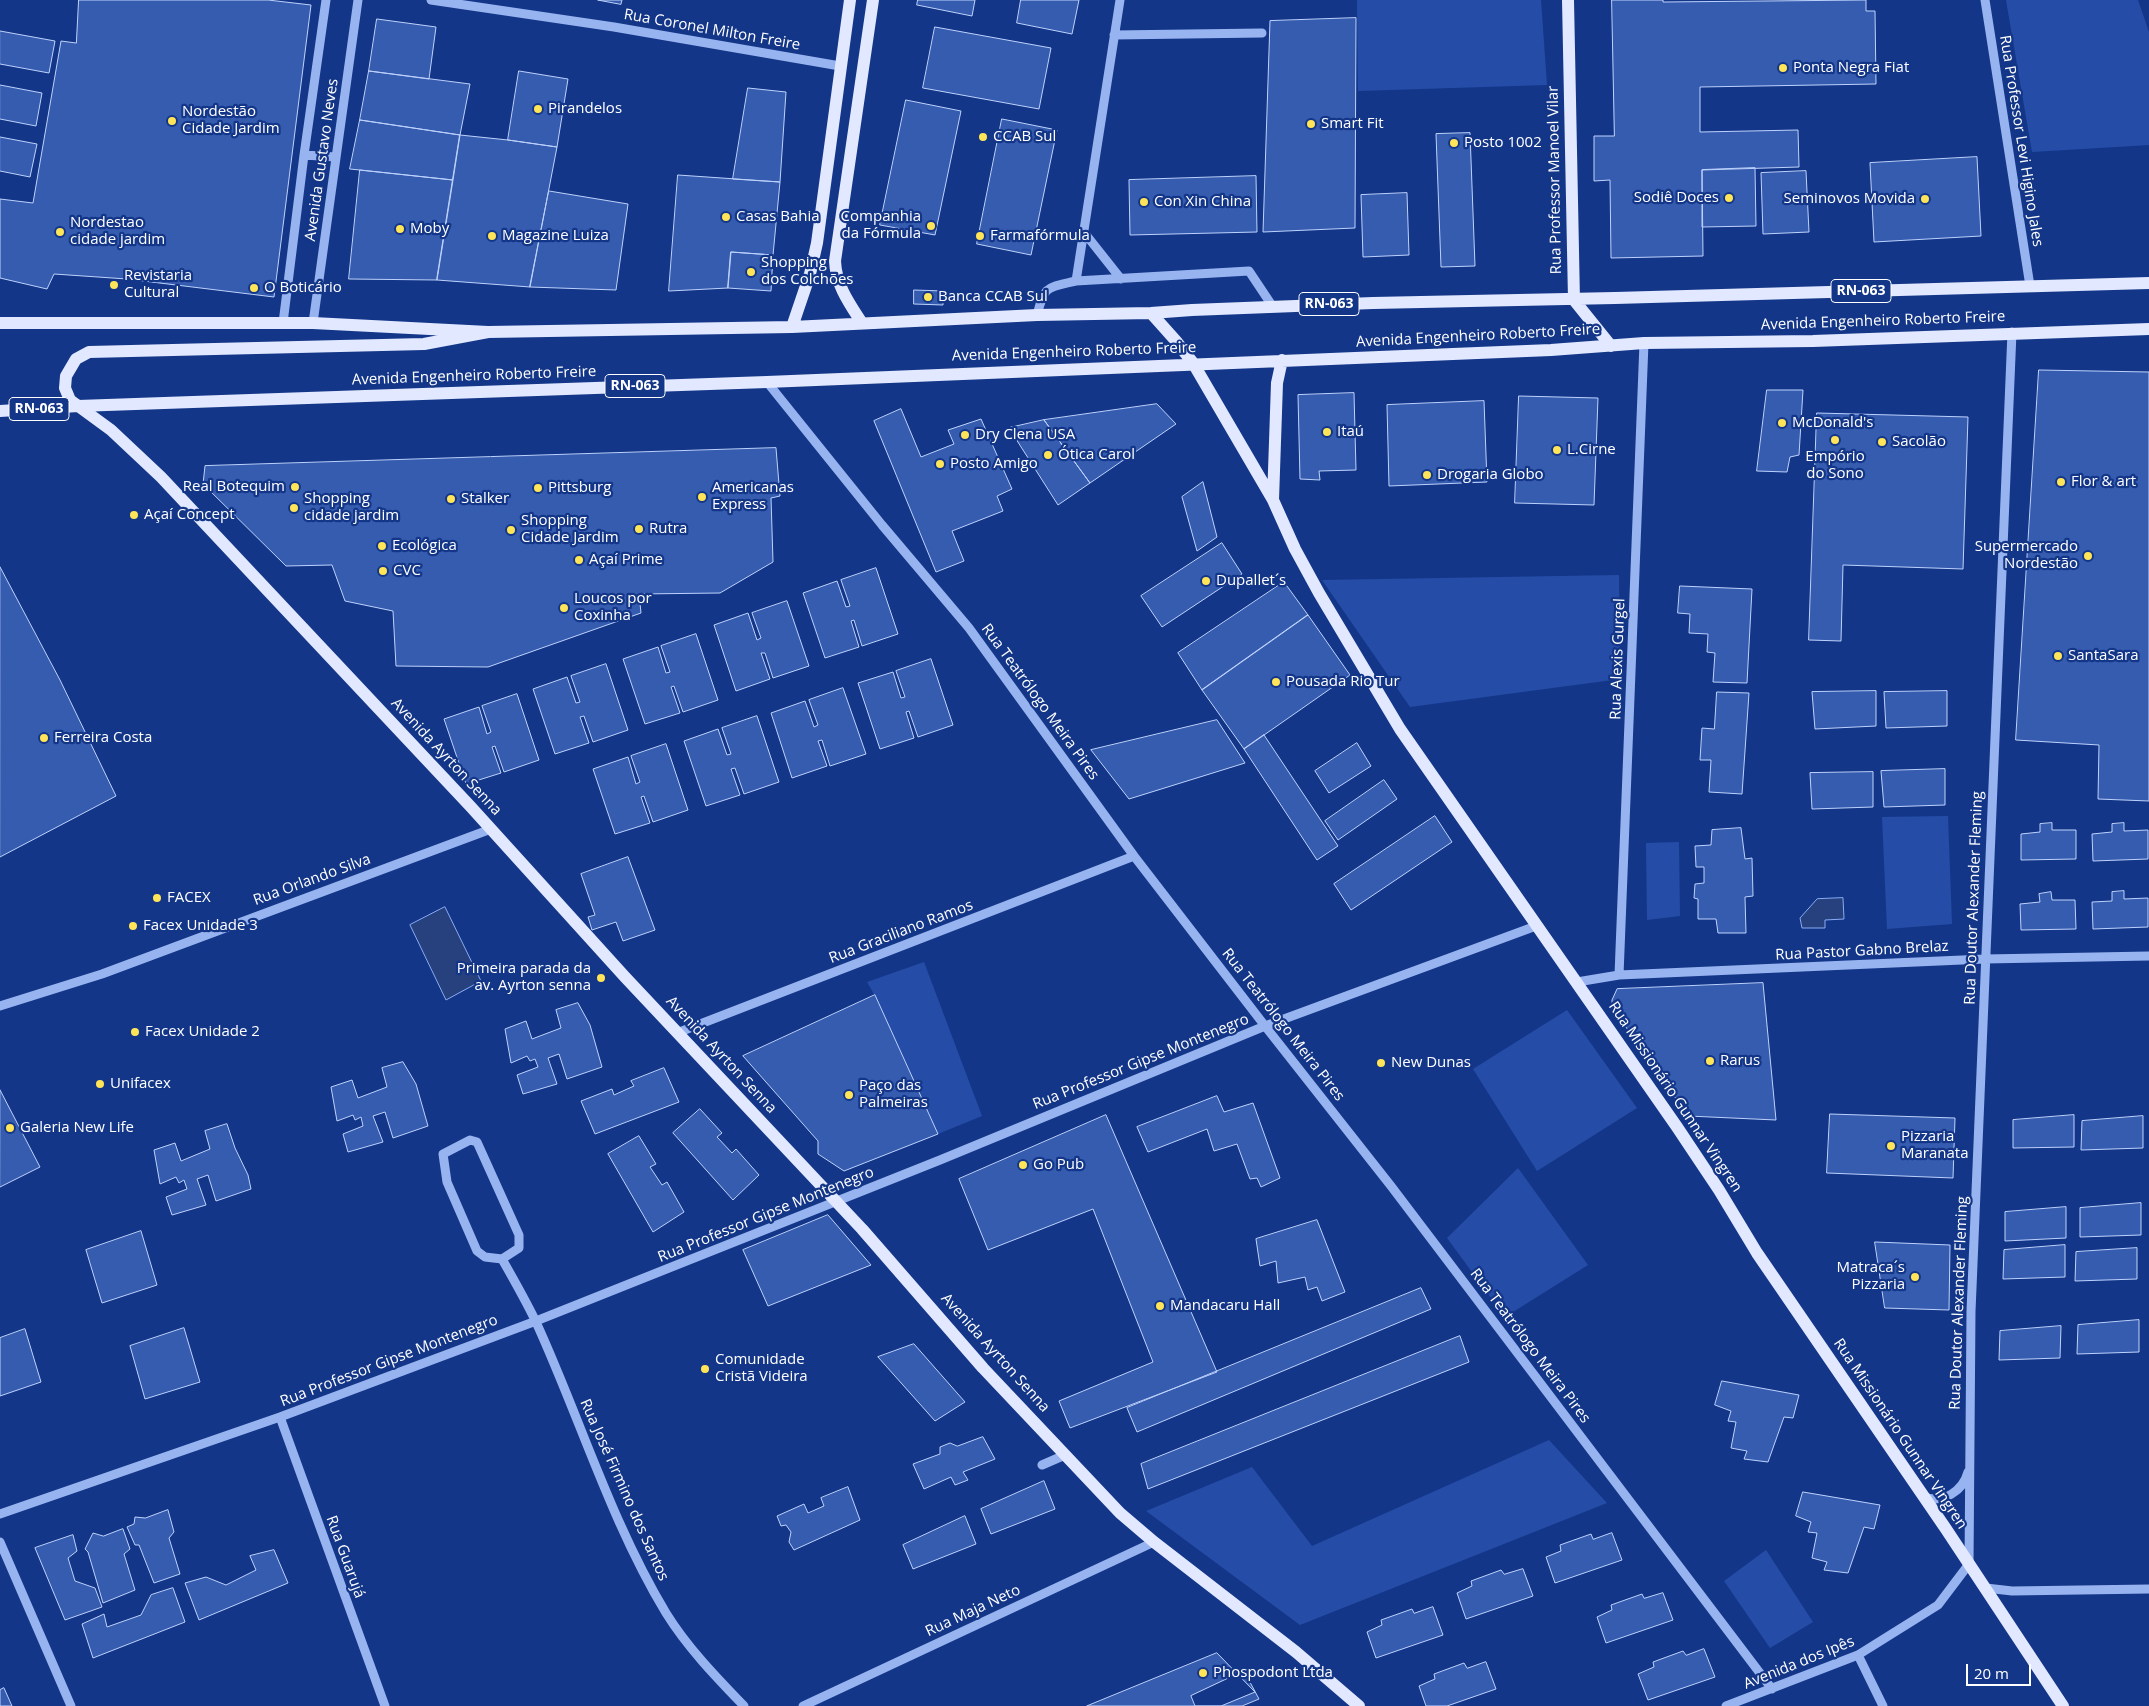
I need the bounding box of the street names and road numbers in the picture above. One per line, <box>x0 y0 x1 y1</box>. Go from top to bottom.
street label: Rua Coronel Milton Freire <box>622 6 802 54</box>
street label: Rua Professor Levi Higino Jales <box>1995 34 2047 248</box>
street label: Avenida Gustavo Neves <box>302 78 342 242</box>
street label: Rua Professor Manoel Vilar <box>1544 85 1566 275</box>
road number: RN-063 <box>1831 280 1891 302</box>
road number: RN-063 <box>1299 292 1359 316</box>
street label: Avenida Engenheiro Roberto Freire <box>1761 308 2005 334</box>
street label: Avenida Engenheiro Roberto Freire <box>1355 321 1601 351</box>
street label: Avenida Engenheiro Roberto Freire <box>952 339 1196 365</box>
street label: Avenida Engenheiro Roberto Freire <box>352 363 596 389</box>
road number: RN-063 <box>605 374 665 398</box>
road number: RN-063 <box>9 398 69 420</box>
street label: Rua Alexis Gurgel <box>1607 598 1629 720</box>
street label: Rua Teatrólogo Meira Pires <box>977 620 1103 784</box>
street label: Avenida Ayrton Senna <box>387 695 505 819</box>
street label: Rua Doutor Alexander Fleming <box>1961 791 1987 1005</box>
street label: Rua Orlando Silva <box>251 850 373 910</box>
street label: Rua Graciliano Ramos <box>826 896 976 968</box>
street label: Rua Pastor Gabno Brelaz <box>1775 937 1949 965</box>
street label: Rua Teatrólogo Meira Pires <box>1218 945 1348 1105</box>
street label: Avenida Ayrton Senna <box>662 993 780 1117</box>
street label: Rua Missionário Gunnar Vingren <box>1604 998 1746 1196</box>
street label: Rua Professor Gipse Montenegro <box>1030 1010 1252 1114</box>
street label: Rua Professor Gipse Montenegro <box>655 1163 877 1267</box>
street label: Rua Doutor Alexander Fleming <box>1946 1196 1972 1410</box>
street label: Rua Teatrólogo Meira Pires <box>1466 1265 1594 1427</box>
street label: Avenida Ayrton Senna <box>937 1290 1053 1416</box>
street label: Rua Professor Gipse Montenegro <box>278 1311 500 1411</box>
street label: Rua Missionário Gunnar Vingren <box>1829 1335 1971 1533</box>
street label: Rua José Firmino dos Santos <box>576 1396 672 1584</box>
street label: Rua Guarujá <box>322 1513 368 1601</box>
street label: Rua Maja Neto <box>923 1581 1023 1641</box>
street label: Avenida dos Ipês <box>1741 1633 1857 1693</box>

